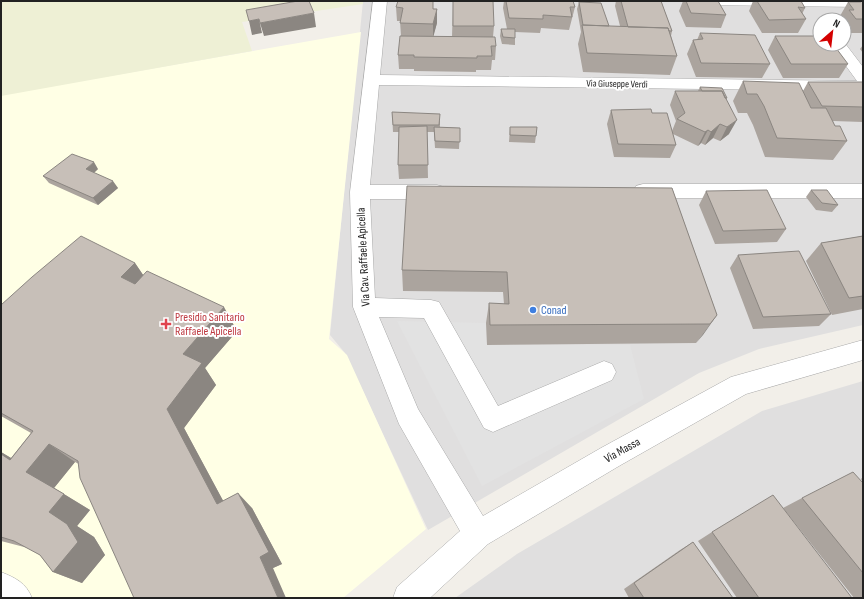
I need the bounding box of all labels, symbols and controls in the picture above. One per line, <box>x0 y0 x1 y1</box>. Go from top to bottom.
north arrow <box>812 12 852 52</box>
text: N <box>831 16 842 31</box>
street label: Via Giuseppe Verdi <box>586 77 648 91</box>
street label: Via Cav. Raffaele Apicella <box>353 207 374 307</box>
place label: Conad <box>541 303 566 318</box>
marker: Conad <box>528 305 538 315</box>
place label: Presidio Sanitario Raffaele Apicella <box>175 310 245 339</box>
marker: Presidio Sanitario Raffaele Apicella <box>160 318 172 330</box>
street label: Via Massa <box>602 434 643 466</box>

